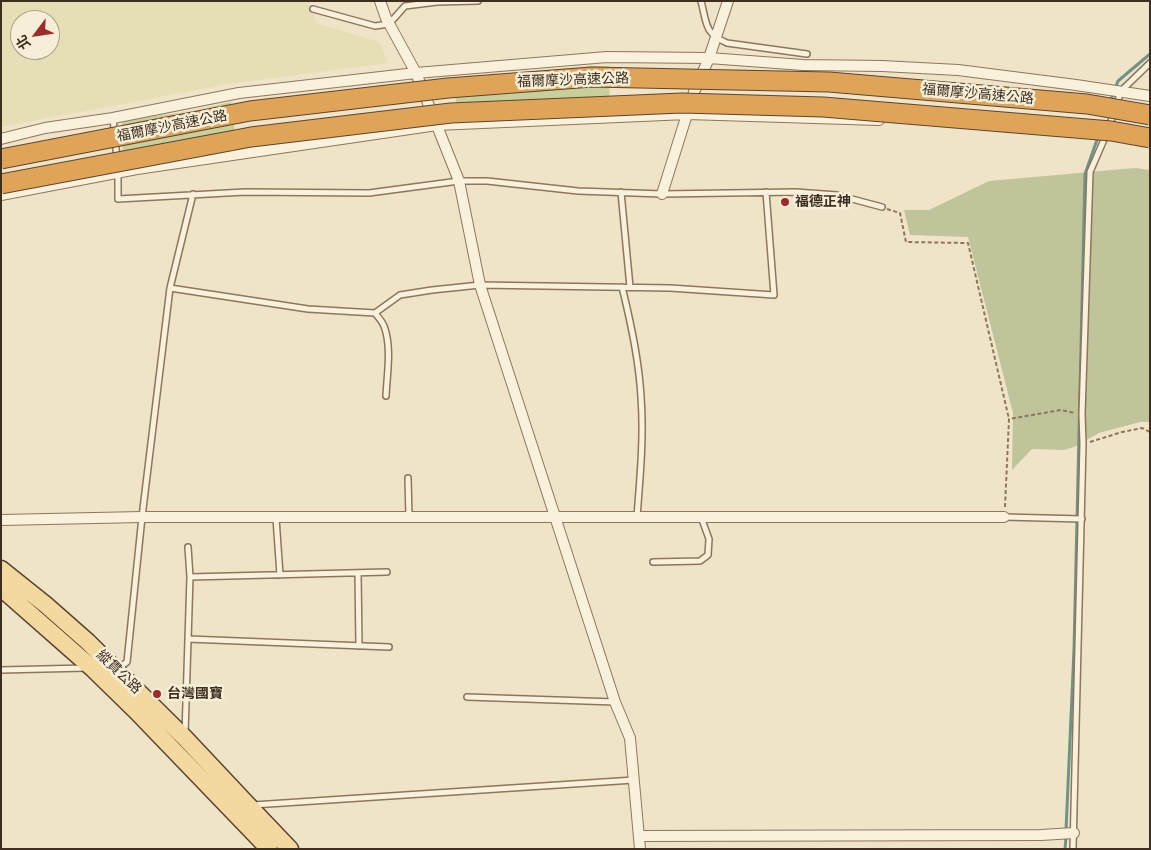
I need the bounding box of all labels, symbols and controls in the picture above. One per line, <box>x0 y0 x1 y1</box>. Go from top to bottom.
north arrow <box>10 10 60 60</box>
text: 北 <box>11 32 34 53</box>
street label: 福爾摩沙高速公路 <box>517 70 629 90</box>
street label: 福爾摩沙高速公路 <box>921 81 1035 107</box>
street label: 福爾摩沙高速公路 <box>115 107 229 145</box>
place label: 福德正神 <box>795 194 851 210</box>
marker: 福德正神 <box>779 196 791 208</box>
street label: 縱貫公路 <box>93 647 145 697</box>
place label: 台灣國寶 <box>167 686 223 702</box>
marker: 台灣國寶 <box>151 688 163 700</box>

